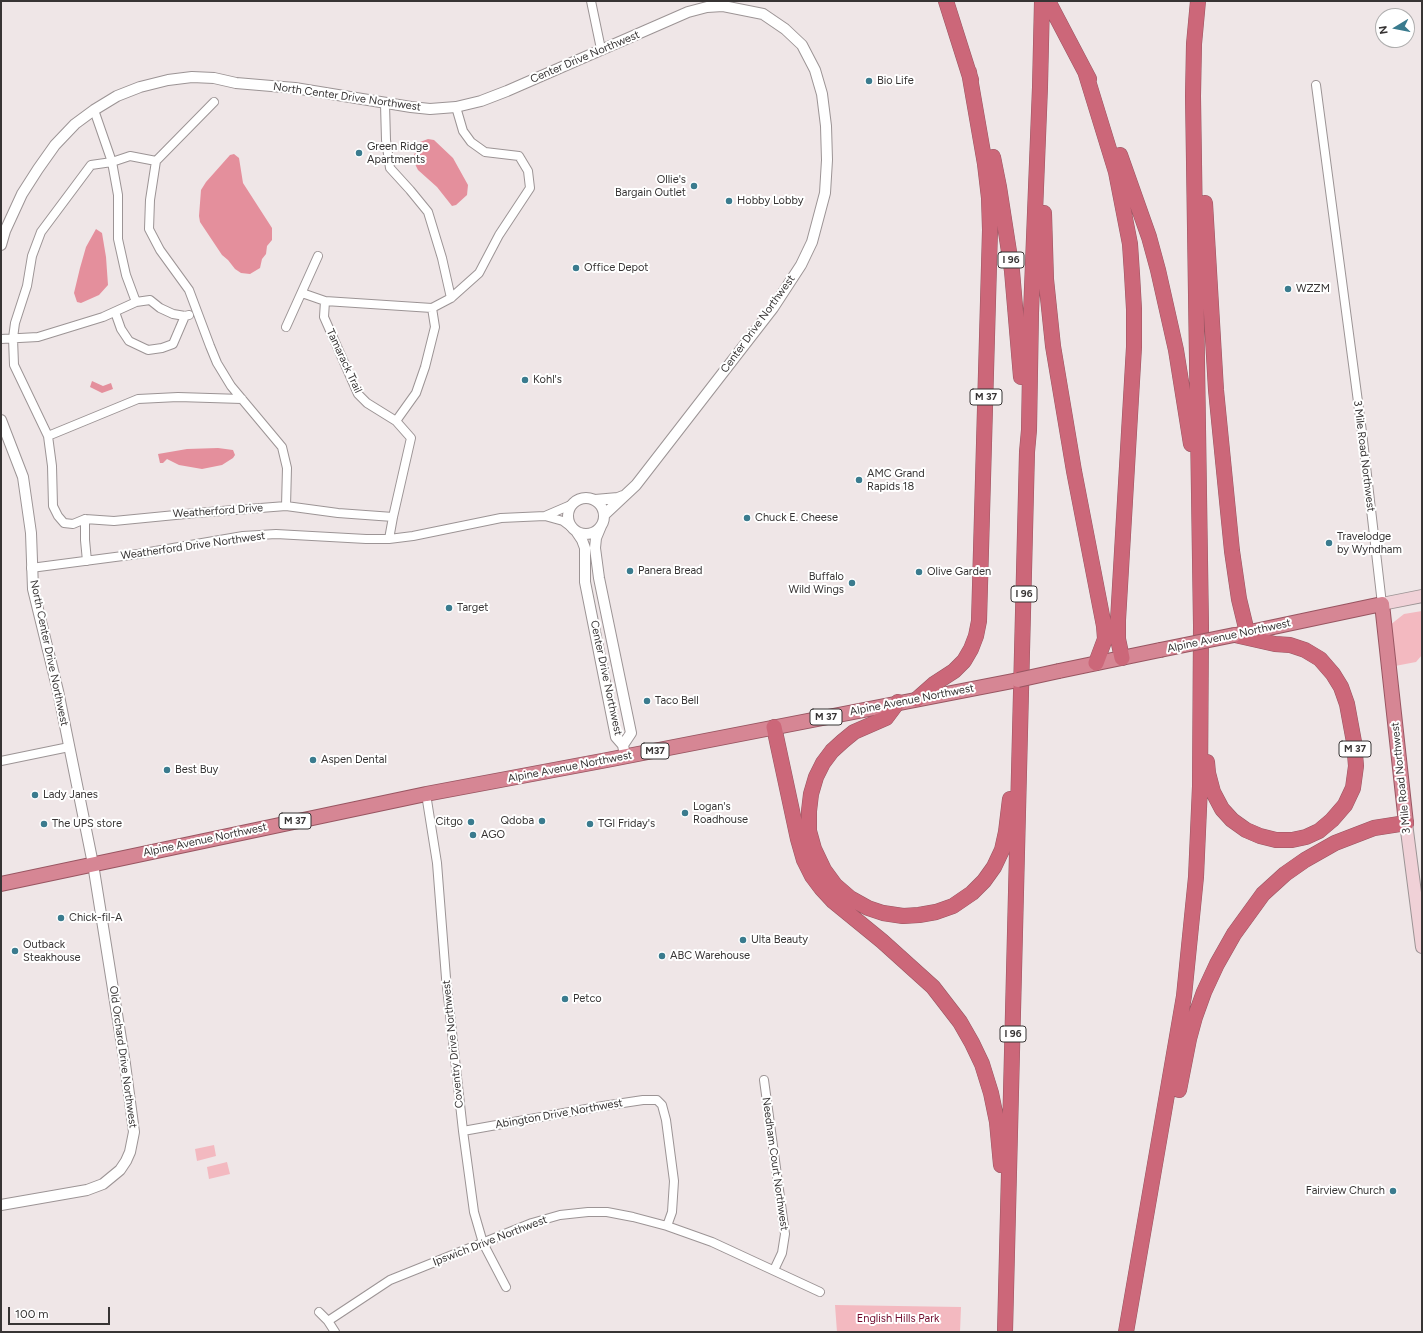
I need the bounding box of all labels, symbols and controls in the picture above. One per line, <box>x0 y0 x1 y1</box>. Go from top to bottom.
north arrow <box>1375 8 1415 48</box>
text: N <box>1377 25 1391 35</box>
street label: Center Drive Northwest <box>528 28 642 86</box>
place label: Bio Life <box>877 74 914 88</box>
marker: Bio Life <box>864 76 874 86</box>
street label: North Center Drive Northwest <box>272 80 422 114</box>
place label: Green Ridge Apartments <box>367 140 428 166</box>
marker: Green Ridge Apartments <box>354 148 364 158</box>
place label: Ollie's Bargain Outlet <box>615 173 686 199</box>
marker: Ollie's Bargain Outlet <box>689 181 699 191</box>
place label: Hobby Lobby <box>737 194 804 208</box>
marker: Hobby Lobby <box>724 196 734 206</box>
road number: I 96 <box>998 252 1024 268</box>
place label: Office Depot <box>584 261 648 275</box>
marker: Office Depot <box>571 263 581 273</box>
street label: Center Drive Northwest <box>718 273 798 375</box>
place label: WZZM <box>1296 282 1330 296</box>
marker: WZZM <box>1283 284 1293 294</box>
street label: Tamarack Trail <box>323 327 365 395</box>
place label: Kohl's <box>533 373 562 387</box>
marker: Kohl's <box>520 375 530 385</box>
road number: M 37 <box>970 389 1002 405</box>
street label: 3 Mile Road Northwest <box>1351 399 1377 513</box>
place label: AMC Grand Rapids 18 <box>867 467 925 493</box>
marker: AMC Grand Rapids 18 <box>854 475 864 485</box>
street label: Weatherford Drive <box>172 501 264 521</box>
place label: Chuck E. Cheese <box>755 511 838 525</box>
marker: Chuck E. Cheese <box>742 513 752 523</box>
street label: Weatherford Drive Northwest <box>120 529 266 563</box>
place label: Travelodge by Wyndham <box>1337 530 1402 556</box>
marker: Travelodge by Wyndham <box>1324 538 1334 548</box>
place label: Panera Bread <box>638 564 703 578</box>
place label: Olive Garden <box>927 565 991 579</box>
marker: Panera Bread <box>625 566 635 576</box>
marker: Olive Garden <box>914 567 924 577</box>
place label: Buffalo Wild Wings <box>788 570 844 596</box>
marker: Buffalo Wild Wings <box>847 578 857 588</box>
street label: North Center Drive Northwest <box>27 579 71 727</box>
road number: I 96 <box>1011 586 1037 602</box>
place label: Target <box>457 601 488 615</box>
marker: Target <box>444 603 454 613</box>
street label: Alpine Avenue Northwest <box>1166 616 1292 656</box>
street label: Center Drive Northwest <box>587 619 625 737</box>
street label: Alpine Avenue Northwest <box>849 681 975 719</box>
place label: Taco Bell <box>655 694 699 708</box>
marker: Taco Bell <box>642 696 652 706</box>
road number: M 37 <box>810 709 842 725</box>
street label: 3 Mile Road Northwest <box>1389 721 1413 835</box>
road number: M 37 <box>1339 741 1371 757</box>
road number: M37 <box>641 743 669 759</box>
street label: Alpine Avenue Northwest <box>507 748 633 786</box>
place label: Aspen Dental <box>321 753 387 767</box>
marker: Aspen Dental <box>308 755 318 765</box>
place label: Best Buy <box>175 763 218 777</box>
marker: Best Buy <box>162 765 172 775</box>
place label: Lady Janes <box>43 788 98 802</box>
marker: Lady Janes <box>30 790 40 800</box>
place label: Logan's Roadhouse <box>693 800 748 826</box>
marker: Logan's Roadhouse <box>680 808 690 818</box>
road number: M 37 <box>279 813 311 829</box>
place label: Qdoba <box>501 814 534 828</box>
place label: Citgo <box>436 815 463 829</box>
marker: Qdoba <box>537 816 547 826</box>
place label: The UPS store <box>52 817 122 831</box>
marker: Citgo <box>466 817 476 827</box>
place label: TGI Friday's <box>598 817 655 831</box>
marker: The UPS store <box>39 819 49 829</box>
marker: TGI Friday's <box>585 819 595 829</box>
street label: Alpine Avenue Northwest <box>142 820 268 860</box>
place label: AGO <box>481 828 505 842</box>
marker: AGO <box>468 830 478 840</box>
place label: Chick-fil-A <box>69 911 123 925</box>
marker: Chick-fil-A <box>56 913 66 923</box>
place label: Ulta Beauty <box>751 933 808 947</box>
marker: Ulta Beauty <box>738 935 748 945</box>
place label: Outback Steakhouse <box>23 938 81 964</box>
marker: Outback Steakhouse <box>10 946 20 956</box>
place label: ABC Warehouse <box>670 949 750 963</box>
marker: ABC Warehouse <box>657 951 667 961</box>
street label: Coventry Drive Northwest <box>440 979 466 1109</box>
street label: Old Orchard Drive Northwest <box>106 985 140 1129</box>
place label: Petco <box>573 992 602 1006</box>
marker: Petco <box>560 994 570 1004</box>
road number: I 96 <box>1000 1026 1026 1042</box>
street label: Abington Drive Northwest <box>494 1096 624 1132</box>
street label: Needham Court Northwest <box>759 1097 791 1231</box>
place label: Fairview Church <box>1306 1184 1385 1198</box>
marker: Fairview Church <box>1388 1186 1398 1196</box>
street label: Ipswich Drive Northwest <box>431 1213 549 1269</box>
scale bar <box>10 1299 112 1325</box>
text: 100 m <box>15 1307 49 1321</box>
park label: English Hills Park <box>857 1312 939 1326</box>

